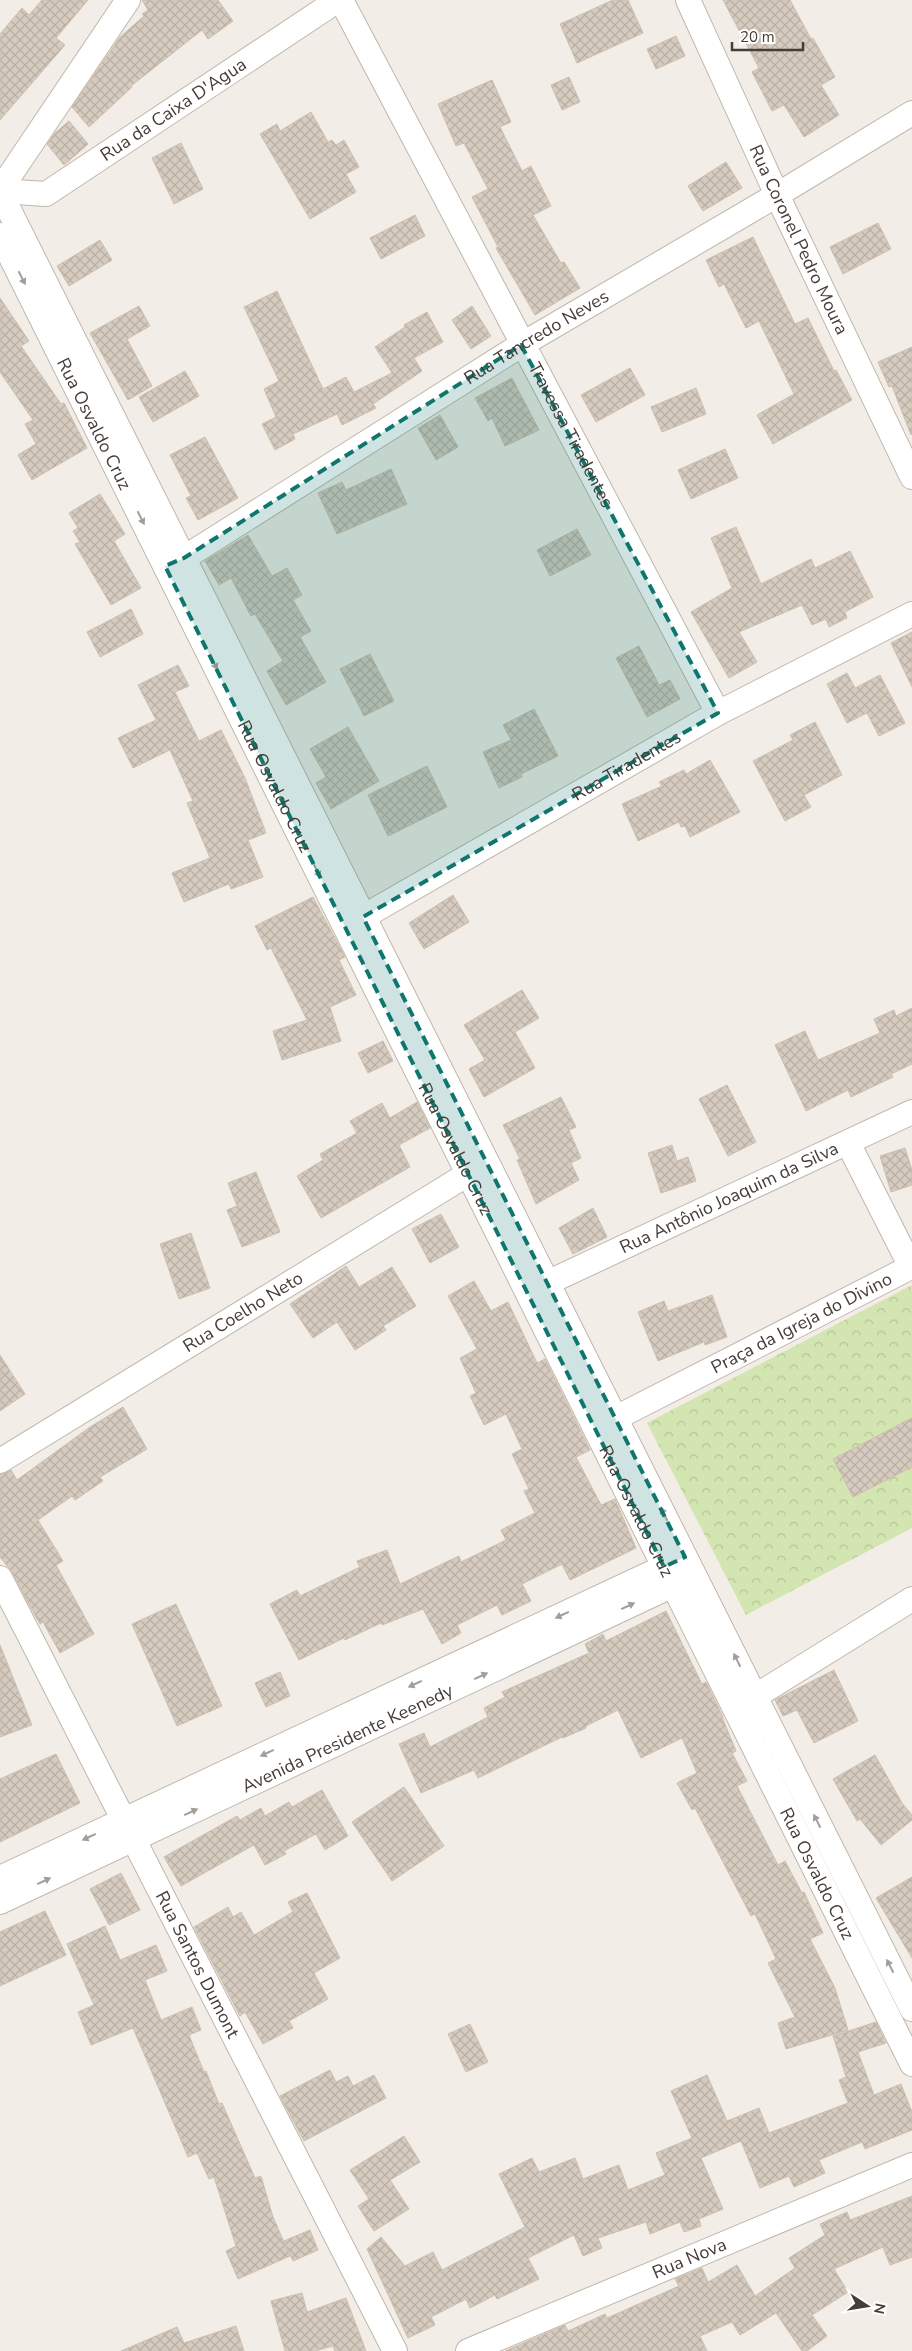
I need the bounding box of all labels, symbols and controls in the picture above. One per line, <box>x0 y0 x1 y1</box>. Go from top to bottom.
scale bar <box>732 20 803 52</box>
text: 20 m <box>740 27 775 47</box>
street label: Rua da Caixa D'Agua <box>96 52 251 167</box>
street label: Rua Coronel Pedro Moura <box>744 141 854 339</box>
one-way arrow <box>18 271 26 285</box>
street label: Rua Tancredo Neves <box>459 284 613 390</box>
street label: Rua Osvaldo Cruz <box>51 354 137 494</box>
street label: Travessa Tiradentes <box>523 358 619 512</box>
one-way arrow <box>137 511 145 525</box>
one-way arrow <box>210 656 218 670</box>
street label: Rua Osvaldo Cruz <box>232 716 318 856</box>
street label: Rua Tiradentes <box>568 725 685 806</box>
one-way arrow <box>313 864 321 878</box>
street label: Rua Osvaldo Cruz <box>413 1079 499 1219</box>
street label: Rua Antônio Joaquim da Silva <box>616 1136 842 1259</box>
street label: Rua Coelho Neto <box>178 1266 308 1358</box>
street label: Praça da Igreja do Divino <box>707 1267 896 1379</box>
street label: Rua Osvaldo Cruz <box>593 1441 679 1581</box>
one-way arrow <box>659 1507 668 1522</box>
one-way arrow <box>621 1602 635 1610</box>
one-way arrow <box>555 1612 569 1620</box>
one-way arrow <box>733 1652 741 1667</box>
one-way arrow <box>474 1671 488 1679</box>
street label: Avenida Presidente Keenedy <box>238 1678 458 1798</box>
one-way arrow <box>407 1680 422 1689</box>
one-way arrow <box>260 1749 274 1757</box>
street label: Rua Osvaldo Cruz <box>774 1803 860 1944</box>
one-way arrow <box>184 1807 198 1815</box>
one-way arrow <box>813 1813 821 1828</box>
one-way arrow <box>81 1833 96 1841</box>
one-way arrow <box>37 1877 51 1885</box>
street label: Rua Santos Dumont <box>150 1887 245 2043</box>
one-way arrow <box>886 1959 894 1973</box>
street label: Rua Nova <box>649 2232 730 2284</box>
north arrow <box>842 2281 892 2331</box>
text: N <box>869 2301 890 2316</box>

